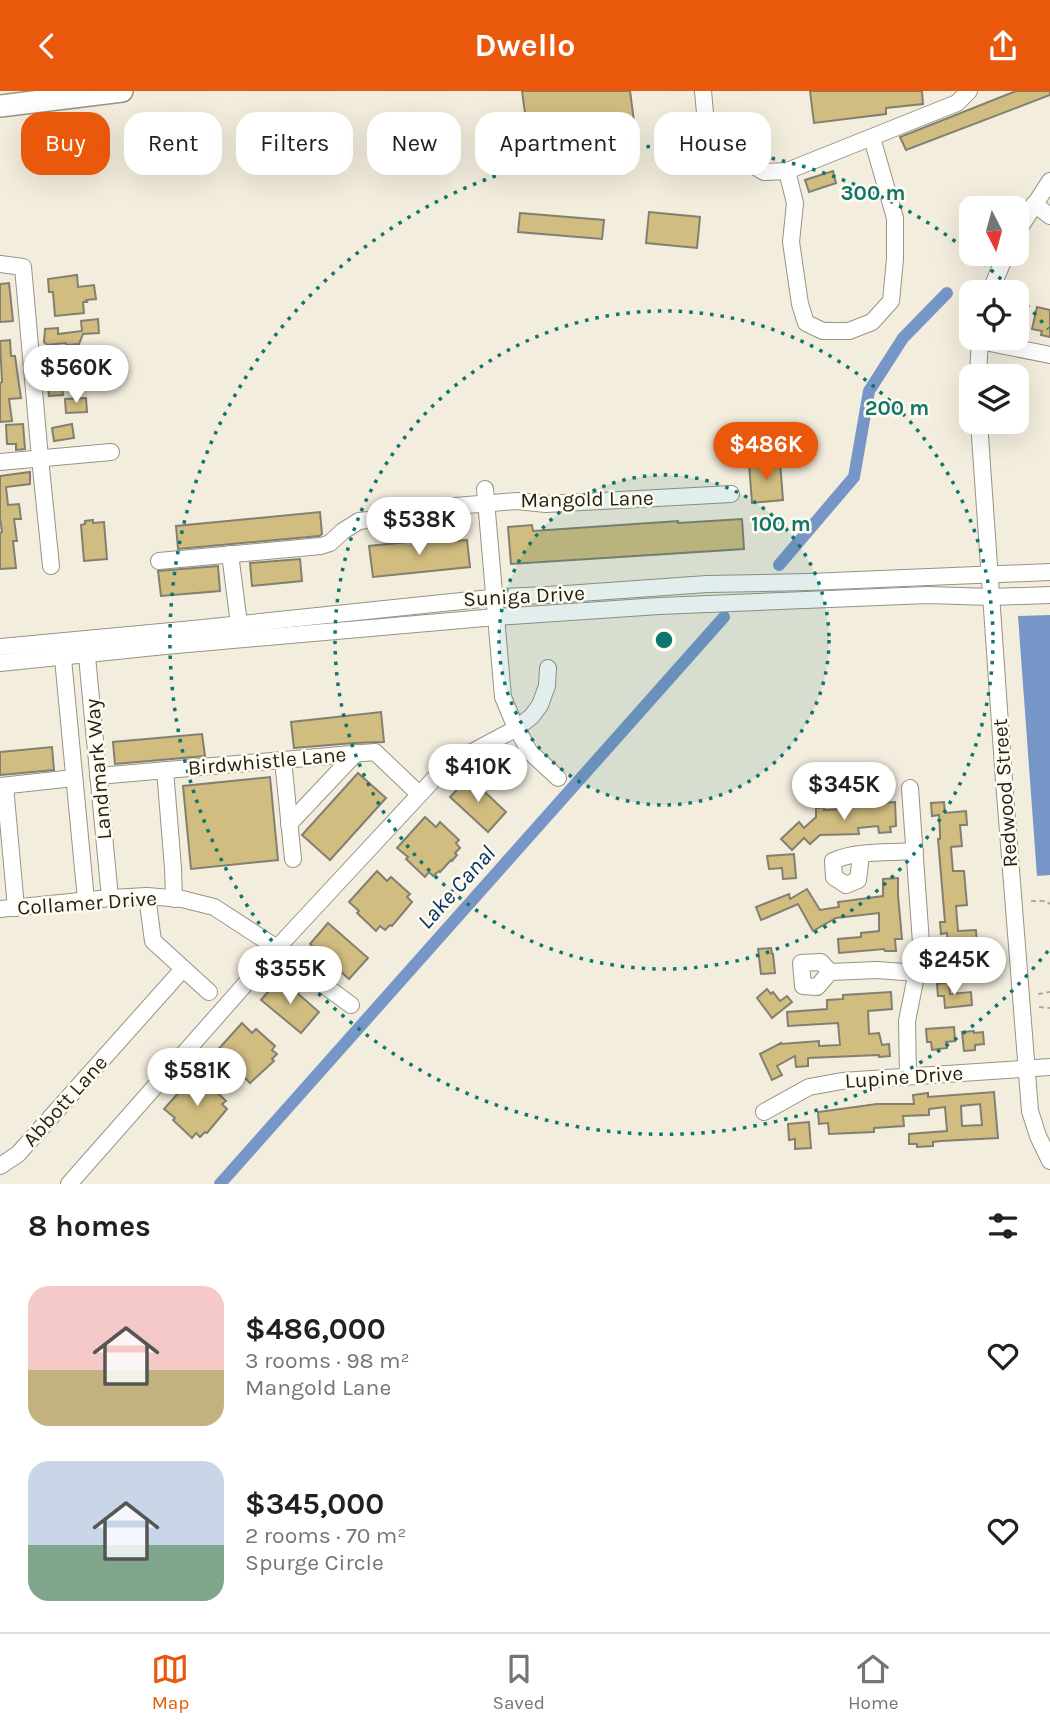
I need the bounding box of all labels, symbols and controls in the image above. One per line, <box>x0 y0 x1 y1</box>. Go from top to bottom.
icon: back <box>28 27 66 65</box>
text: Dwello <box>475 27 575 64</box>
icon: share <box>984 27 1022 65</box>
chip: Buy <box>21 112 110 175</box>
chip: Rent <box>124 112 222 175</box>
chip: Filters <box>236 112 353 175</box>
chip: New <box>367 112 461 175</box>
chip: Apartment <box>475 112 640 175</box>
chip: House <box>654 112 771 175</box>
text: 300 m <box>841 181 905 205</box>
north arrow <box>959 196 1029 266</box>
map controls <box>959 196 1029 434</box>
button: locate <box>959 280 1029 350</box>
pin: $560K <box>27 345 125 405</box>
text: $560K <box>40 354 112 381</box>
button: layers <box>959 364 1029 434</box>
text: 200 m <box>865 396 929 420</box>
pin: $486K <box>717 423 815 482</box>
text: $486K <box>729 431 803 458</box>
street label: Mangold Lane <box>520 486 654 512</box>
pin: $538K <box>370 497 468 557</box>
text: $538K <box>382 506 456 533</box>
text: 100 m <box>751 512 811 536</box>
street label: Suniga Drive <box>463 581 585 611</box>
centre of rings <box>652 628 676 652</box>
street label: Landmark Way <box>80 697 116 841</box>
street label: Redwood Street <box>988 718 1022 868</box>
street label: Birdwhistle Lane <box>187 742 347 780</box>
pin: $410K <box>429 745 527 804</box>
text: $410K <box>444 753 512 780</box>
pin: $345K <box>795 763 893 822</box>
text: $345K <box>808 771 880 798</box>
water label: Lake Canal <box>412 840 501 935</box>
street label: Collamer Drive <box>16 886 158 920</box>
pin: $245K <box>905 937 1003 997</box>
text: $245K <box>918 946 990 973</box>
pin: $355K <box>241 947 339 1006</box>
text: $355K <box>254 955 326 982</box>
pin: $581K <box>148 1049 246 1108</box>
street label: Abbott Lane <box>18 1051 112 1151</box>
text: $581K <box>163 1057 231 1084</box>
street label: Lupine Drive <box>844 1061 964 1093</box>
icon: filters <box>984 1207 1022 1245</box>
text: 8 homes <box>28 1208 151 1244</box>
text: $486,000 <box>245 1311 386 1347</box>
icon: home <box>84 1314 168 1398</box>
icon: heart <box>984 1337 1022 1375</box>
text: 3 rooms · 98 m² <box>245 1347 410 1374</box>
text: Mangold Lane <box>245 1374 391 1401</box>
text: $345,000 <box>245 1486 384 1522</box>
icon: home <box>84 1489 168 1573</box>
icon: heart <box>984 1512 1022 1550</box>
text: 2 rooms · 70 m² <box>245 1522 407 1549</box>
text: Spurge Circle <box>245 1549 384 1576</box>
tab: Map <box>151 1650 189 1714</box>
tab: Saved <box>492 1650 545 1714</box>
tab: Home <box>848 1650 899 1714</box>

